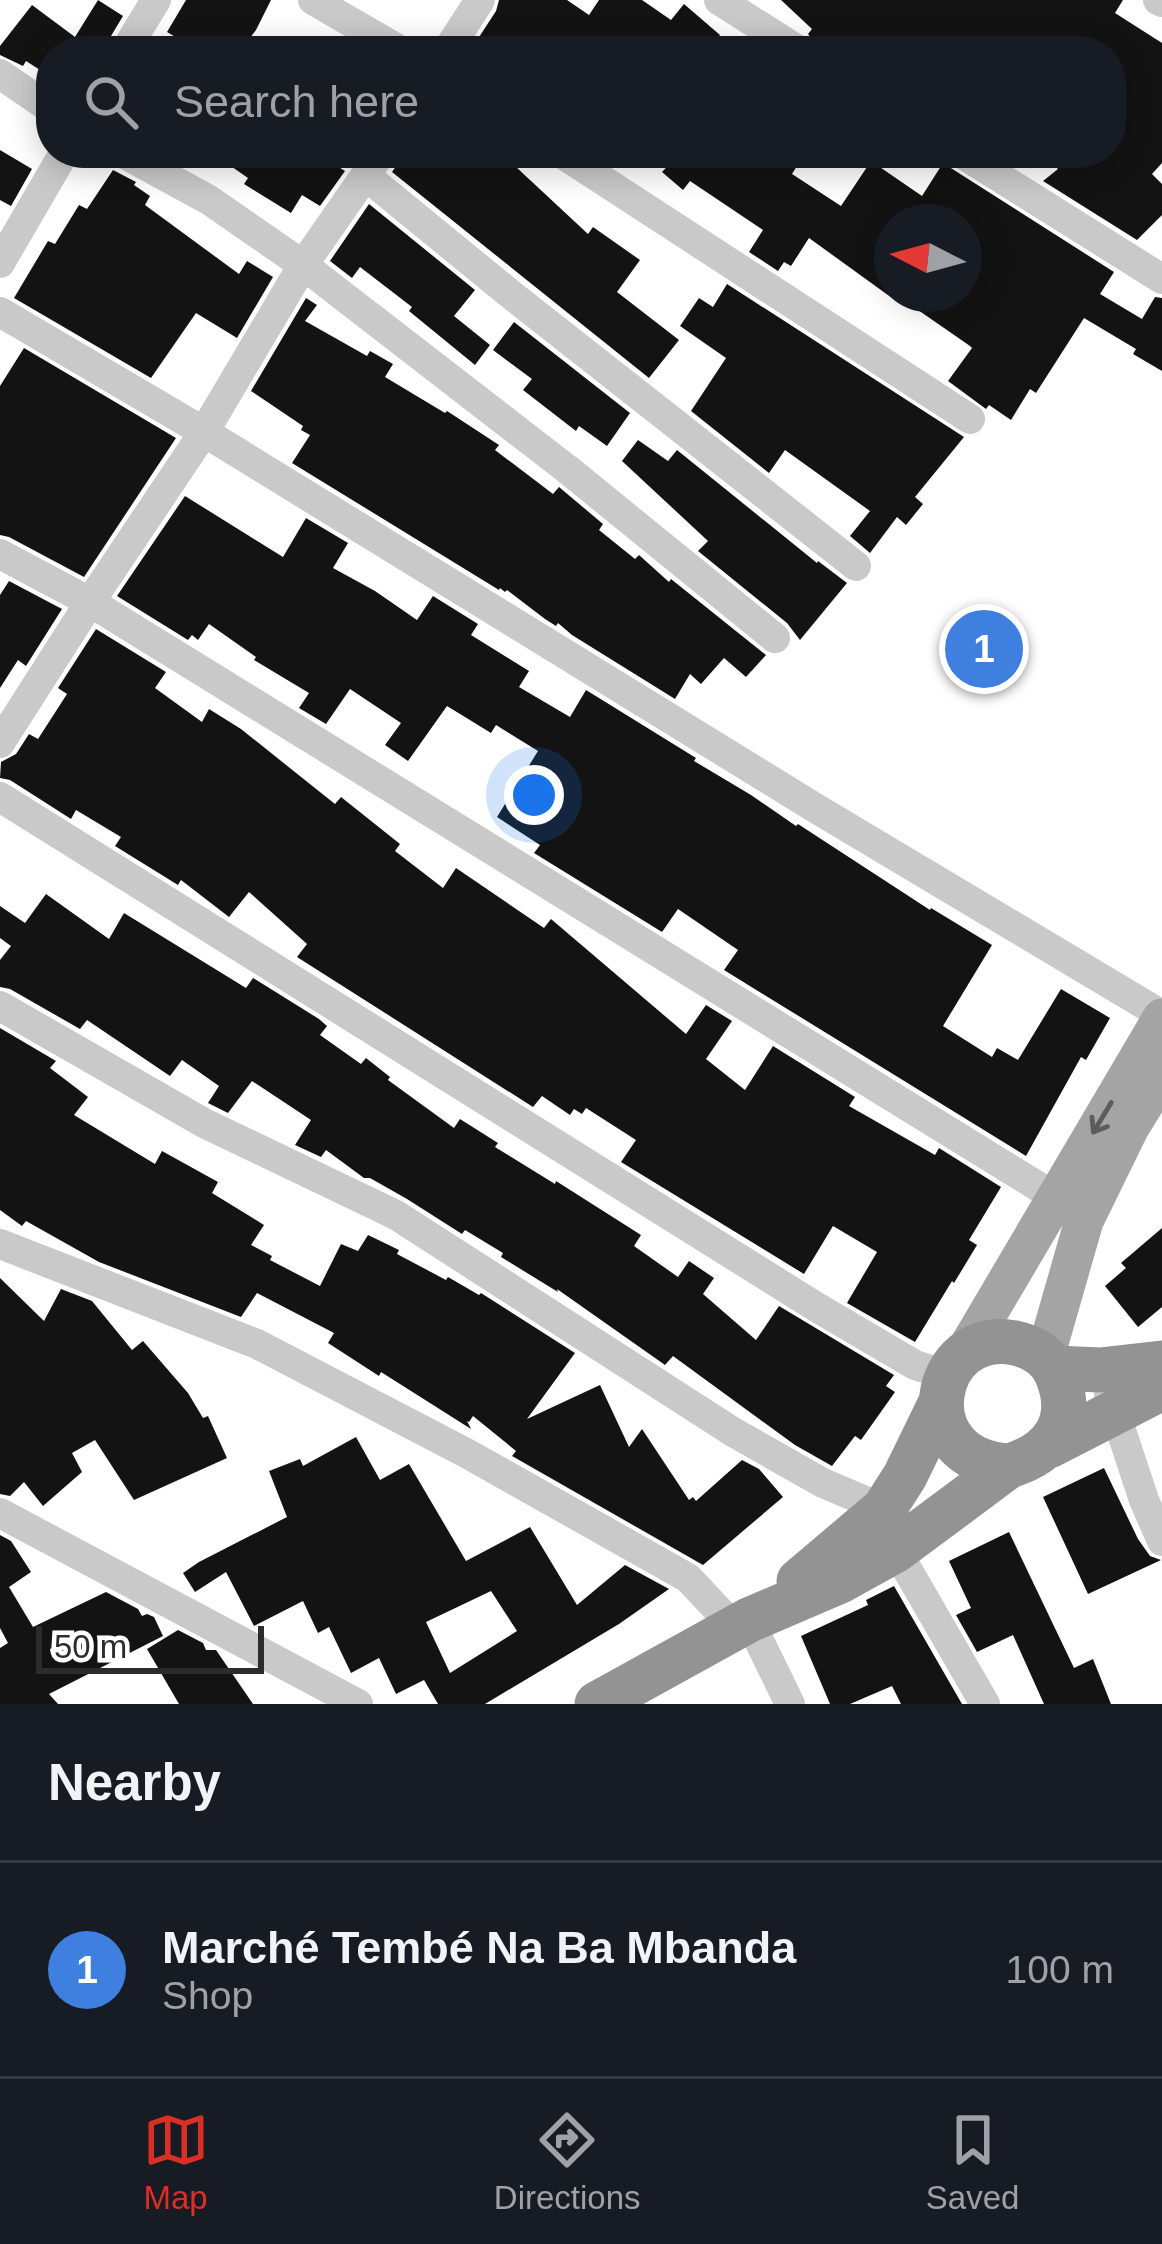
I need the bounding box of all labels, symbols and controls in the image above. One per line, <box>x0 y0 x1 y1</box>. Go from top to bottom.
search box <box>36 36 1126 168</box>
icon: search <box>78 69 144 135</box>
text: Search here <box>174 76 419 127</box>
north arrow <box>874 204 982 312</box>
pin: 1 <box>945 604 1023 694</box>
your location <box>504 765 564 825</box>
one-way arrow <box>1090 1101 1114 1135</box>
scale bar <box>36 1620 264 1673</box>
text: 50 m <box>54 1628 127 1665</box>
text: Nearby <box>48 1754 221 1811</box>
text: Marché Tembé Na Ba Mbanda <box>162 1922 796 1973</box>
text: 1 <box>76 1948 98 1991</box>
text: 100 m <box>1006 1948 1114 1991</box>
text: Shop <box>162 1974 253 2017</box>
tab: Map <box>143 2107 209 2217</box>
tab: Directions <box>494 2107 641 2217</box>
tab: Saved <box>926 2107 1019 2217</box>

